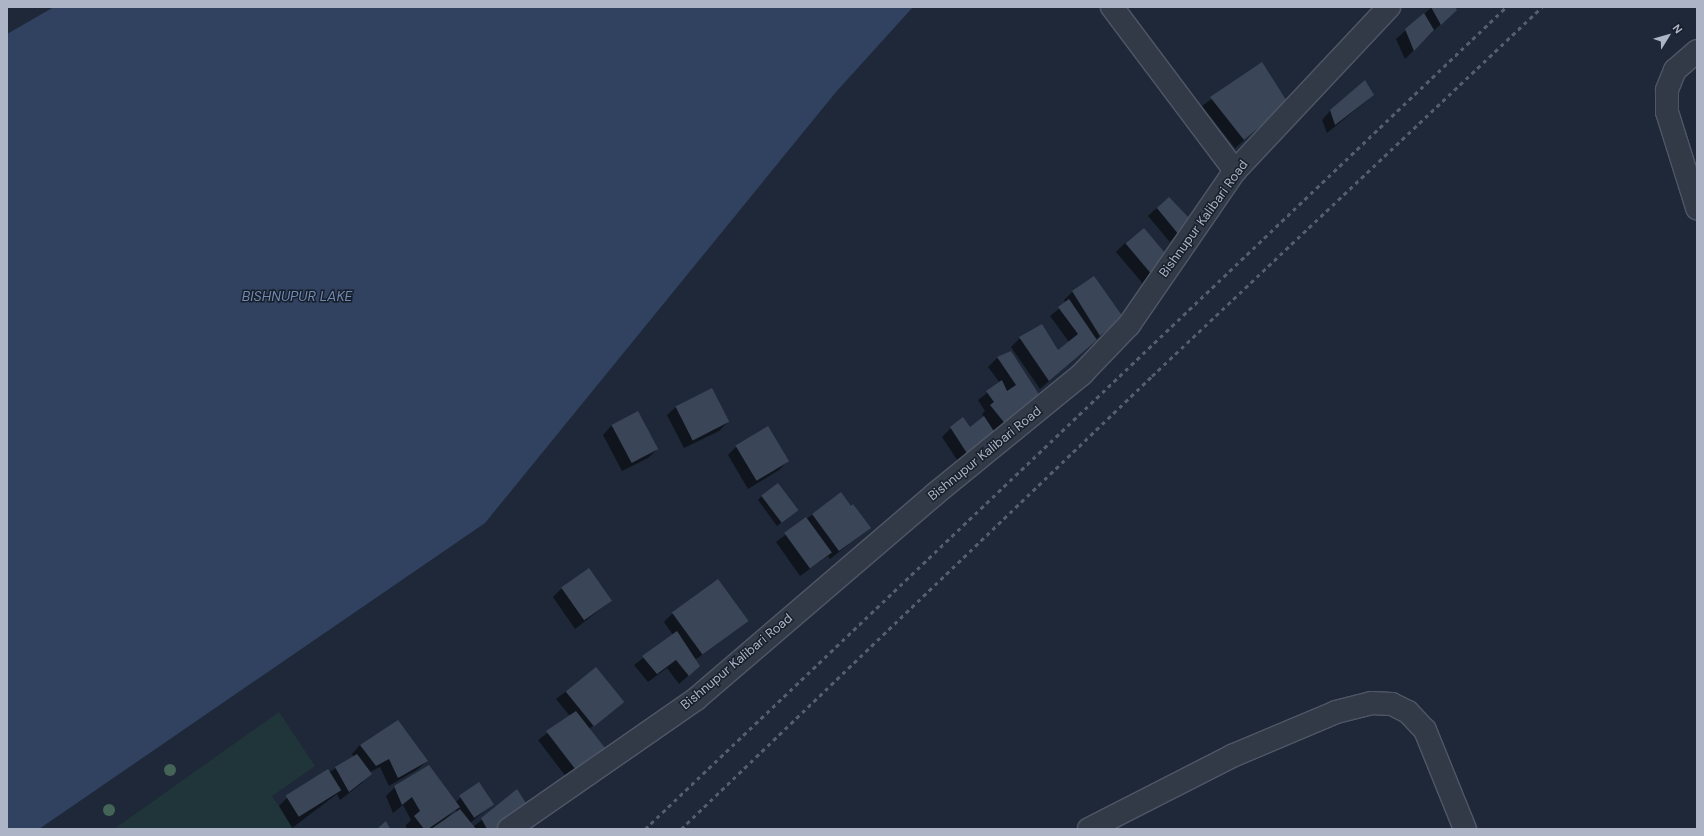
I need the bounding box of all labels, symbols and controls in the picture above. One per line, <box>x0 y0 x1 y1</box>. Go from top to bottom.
north arrow <box>1648 16 1688 56</box>
text: N <box>1670 21 1686 36</box>
street label: Bishnupur Kalibari Road <box>1156 157 1252 281</box>
water label: BISHNUPUR LAKE <box>242 288 352 304</box>
street label: Bishnupur Kalibari Road <box>925 404 1045 504</box>
street label: Bishnupur Kalibari Road <box>678 611 796 713</box>

